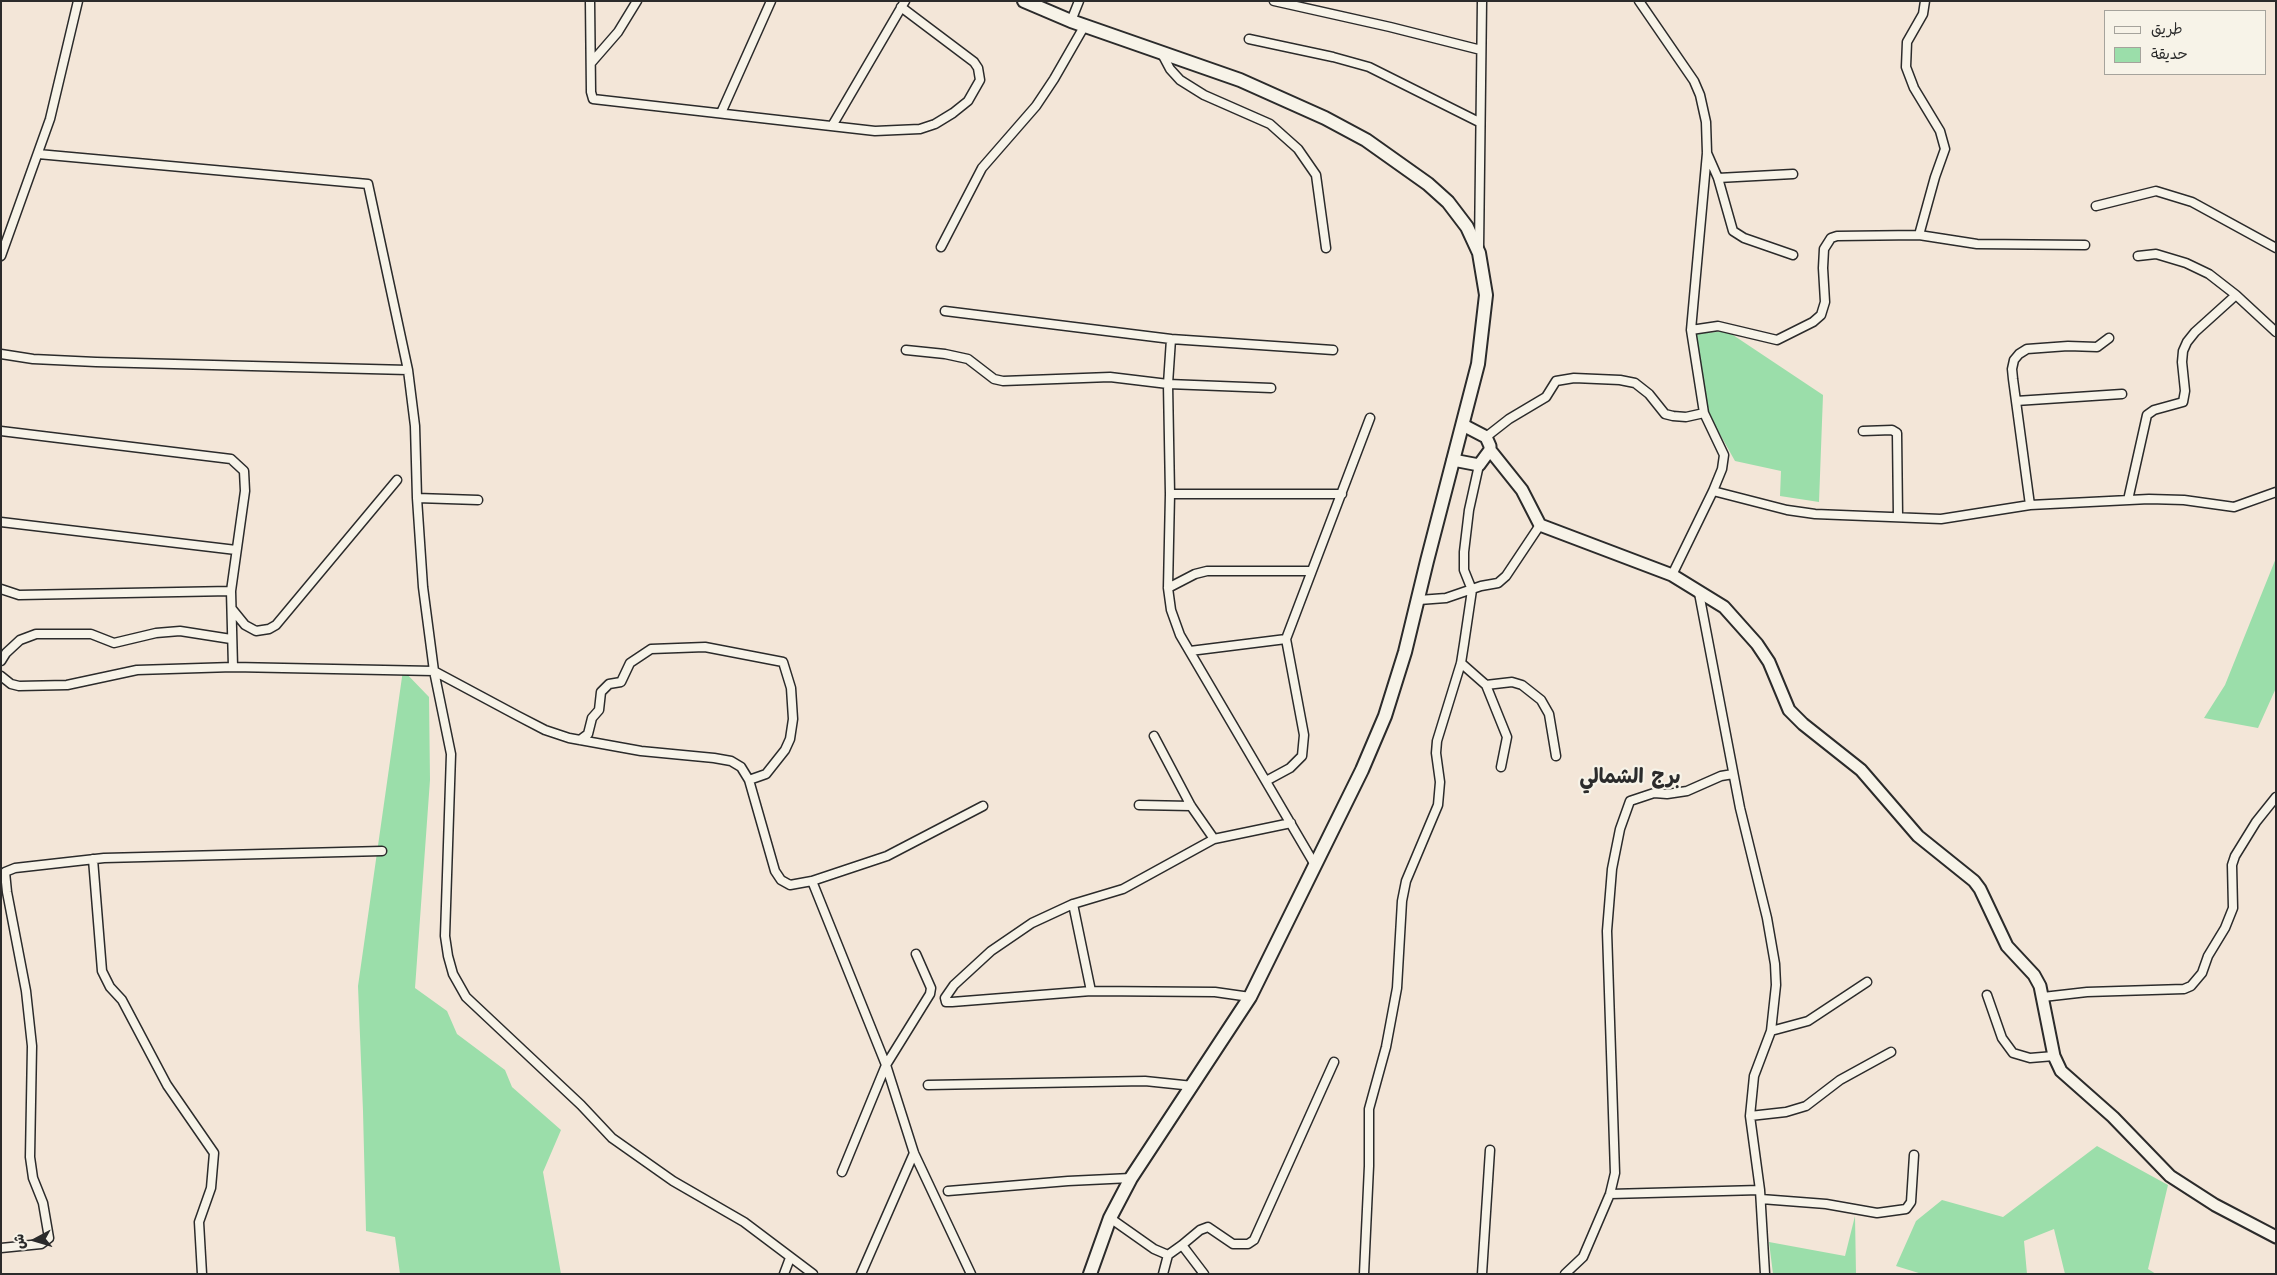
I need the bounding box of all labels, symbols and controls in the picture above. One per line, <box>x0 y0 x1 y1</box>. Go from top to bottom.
legend <box>2104 10 2267 75</box>
text: طريق <box>2151 18 2183 42</box>
text: حديقة <box>2151 43 2188 67</box>
district label: برج الشمالي <box>1579 768 1681 792</box>
north arrow <box>10 1215 60 1265</box>
text: ش <box>8 1233 32 1250</box>

